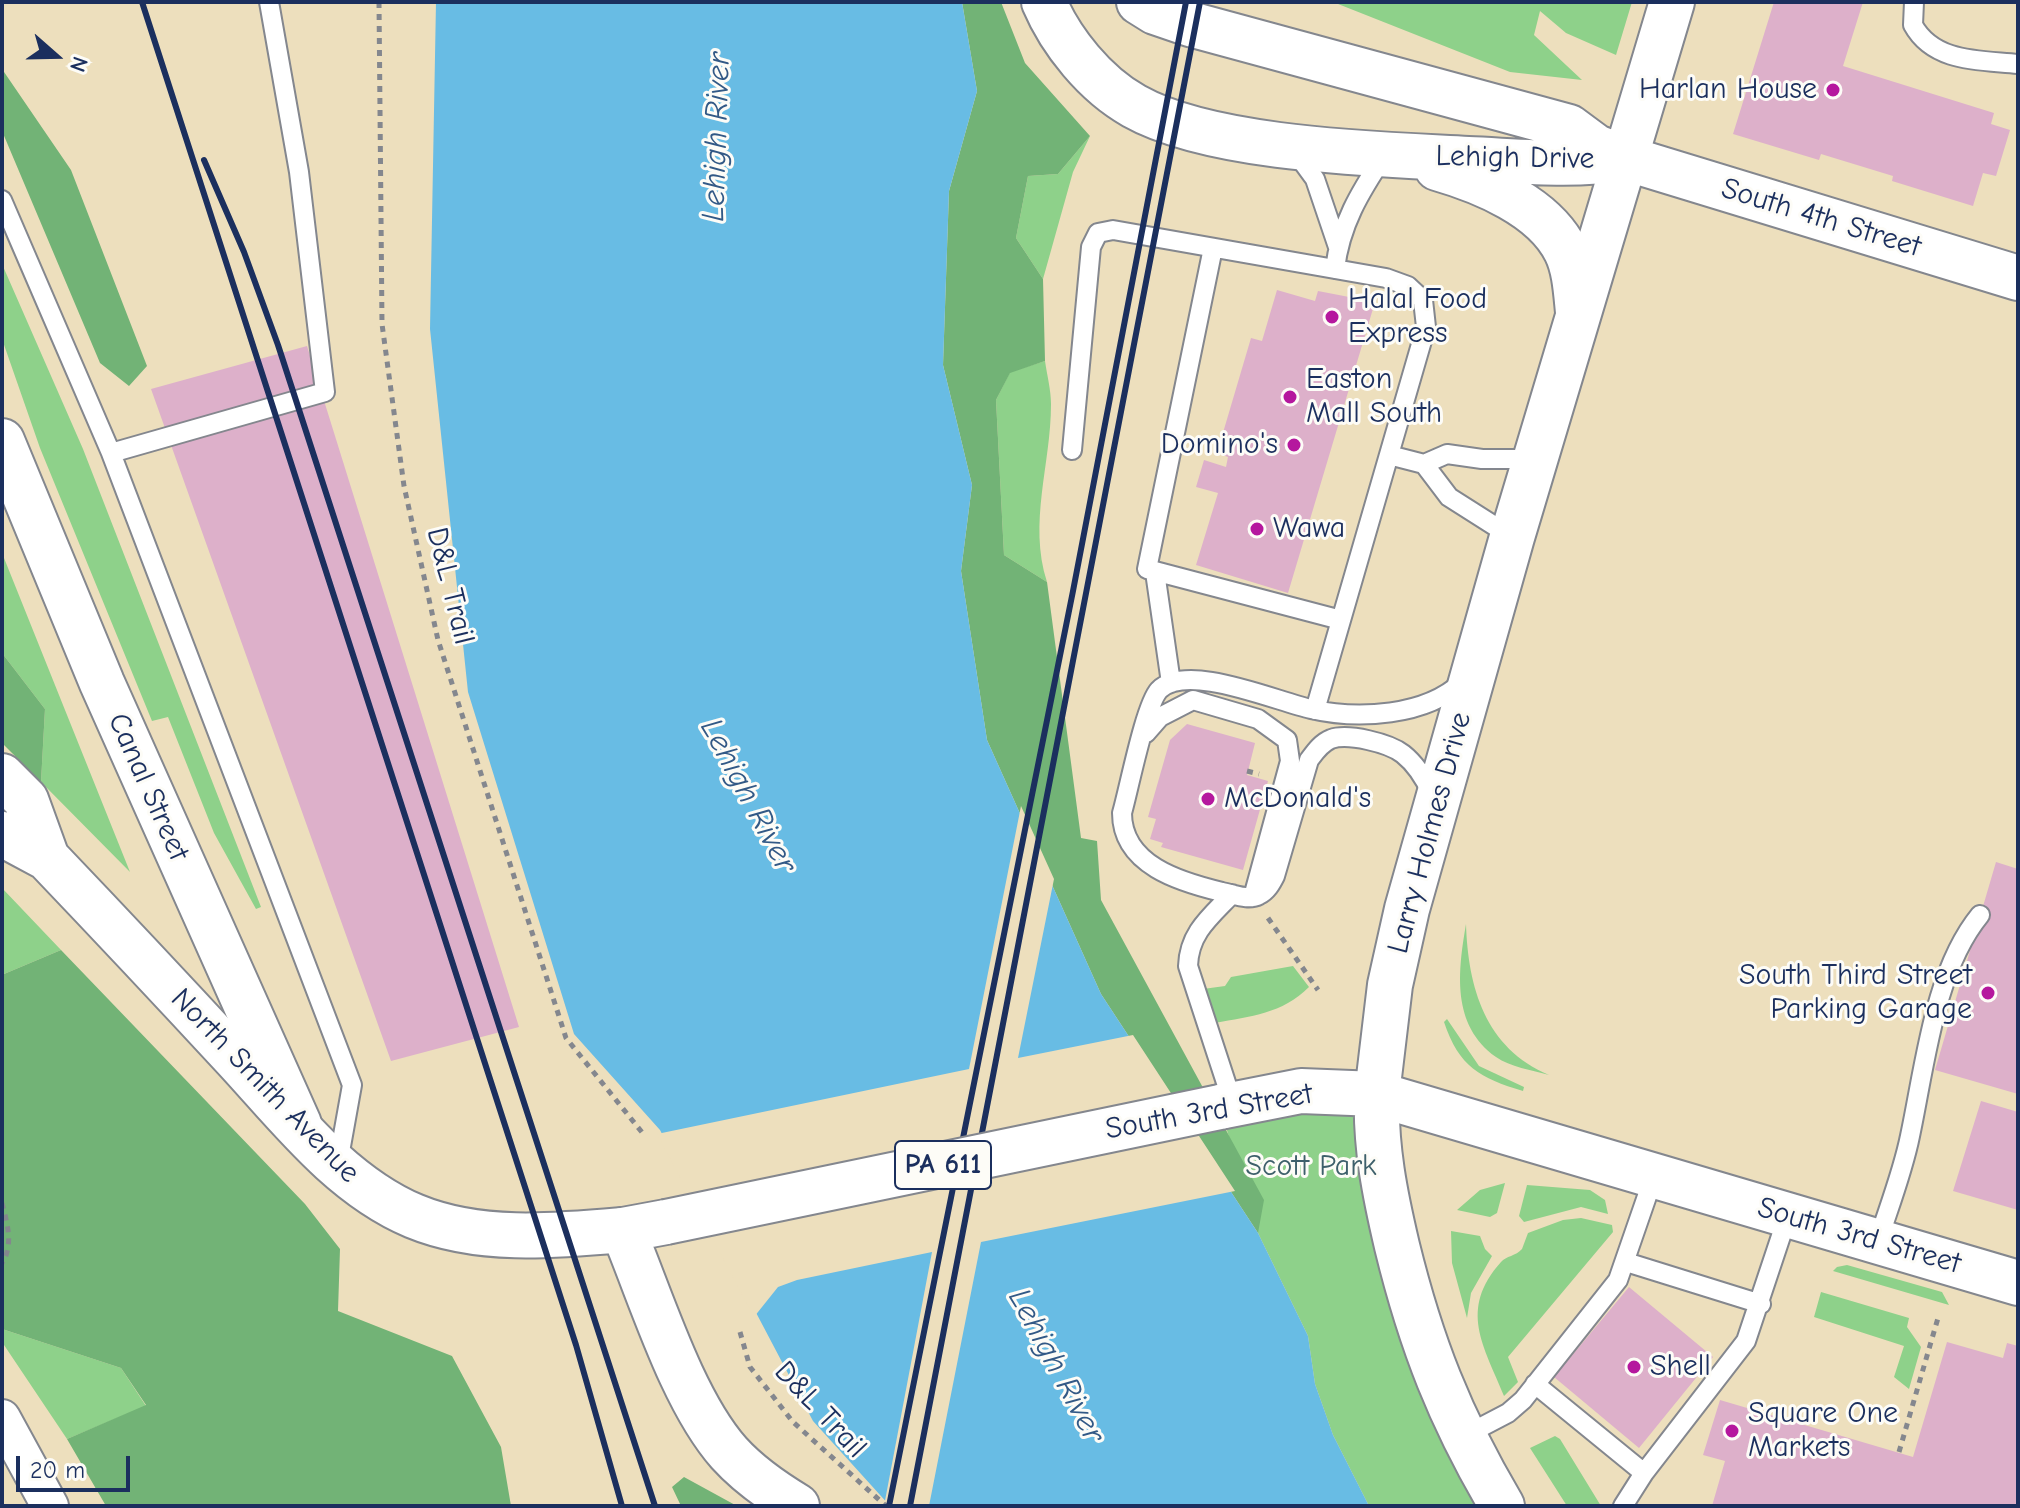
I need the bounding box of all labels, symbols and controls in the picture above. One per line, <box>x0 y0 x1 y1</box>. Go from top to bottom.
north arrow <box>16 16 96 96</box>
water label: Lehigh River <box>695 52 739 222</box>
text: N <box>64 53 93 75</box>
place label: Harlan House <box>1639 72 1817 108</box>
marker: Harlan House <box>1824 81 1842 99</box>
street label: Lehigh Drive <box>1435 139 1595 177</box>
street label: South 4th Street <box>1717 171 1925 265</box>
place label: Halal Food Express <box>1348 282 1487 352</box>
marker: Halal Food Express <box>1323 308 1341 326</box>
place label: Easton Mall South <box>1306 362 1442 432</box>
marker: Easton Mall South <box>1281 388 1299 406</box>
place label: Domino's <box>1161 427 1278 463</box>
marker: Domino's <box>1285 436 1303 454</box>
place label: Wawa <box>1273 511 1345 547</box>
marker: Wawa <box>1248 520 1266 538</box>
street label: D&L Trail <box>418 524 482 648</box>
street label: Canal Street <box>99 708 197 866</box>
street label: Larry Holmes Drive <box>1380 708 1480 958</box>
water label: Lehigh River <box>691 712 805 880</box>
place label: McDonald's <box>1224 781 1371 817</box>
marker: McDonald's <box>1199 790 1217 808</box>
place label: South Third Street Parking Garage <box>1739 958 1972 1028</box>
street label: North Smith Avenue <box>163 981 367 1191</box>
marker: South Third Street Parking Garage <box>1979 984 1997 1002</box>
street label: South 3rd Street <box>1103 1076 1315 1148</box>
road number: PA 611 <box>895 1141 991 1189</box>
park label: Scott Park <box>1245 1149 1377 1185</box>
street label: South 3rd Street <box>1753 1190 1965 1282</box>
water label: Lehigh River <box>999 1282 1113 1450</box>
place label: Shell <box>1650 1349 1711 1385</box>
street label: D&L Trail <box>766 1354 874 1466</box>
marker: Shell <box>1625 1358 1643 1376</box>
place label: Square One Markets <box>1748 1396 1898 1466</box>
marker: Square One Markets <box>1723 1422 1741 1440</box>
scale bar <box>20 1440 134 1490</box>
text: 20 m <box>30 1456 85 1484</box>

